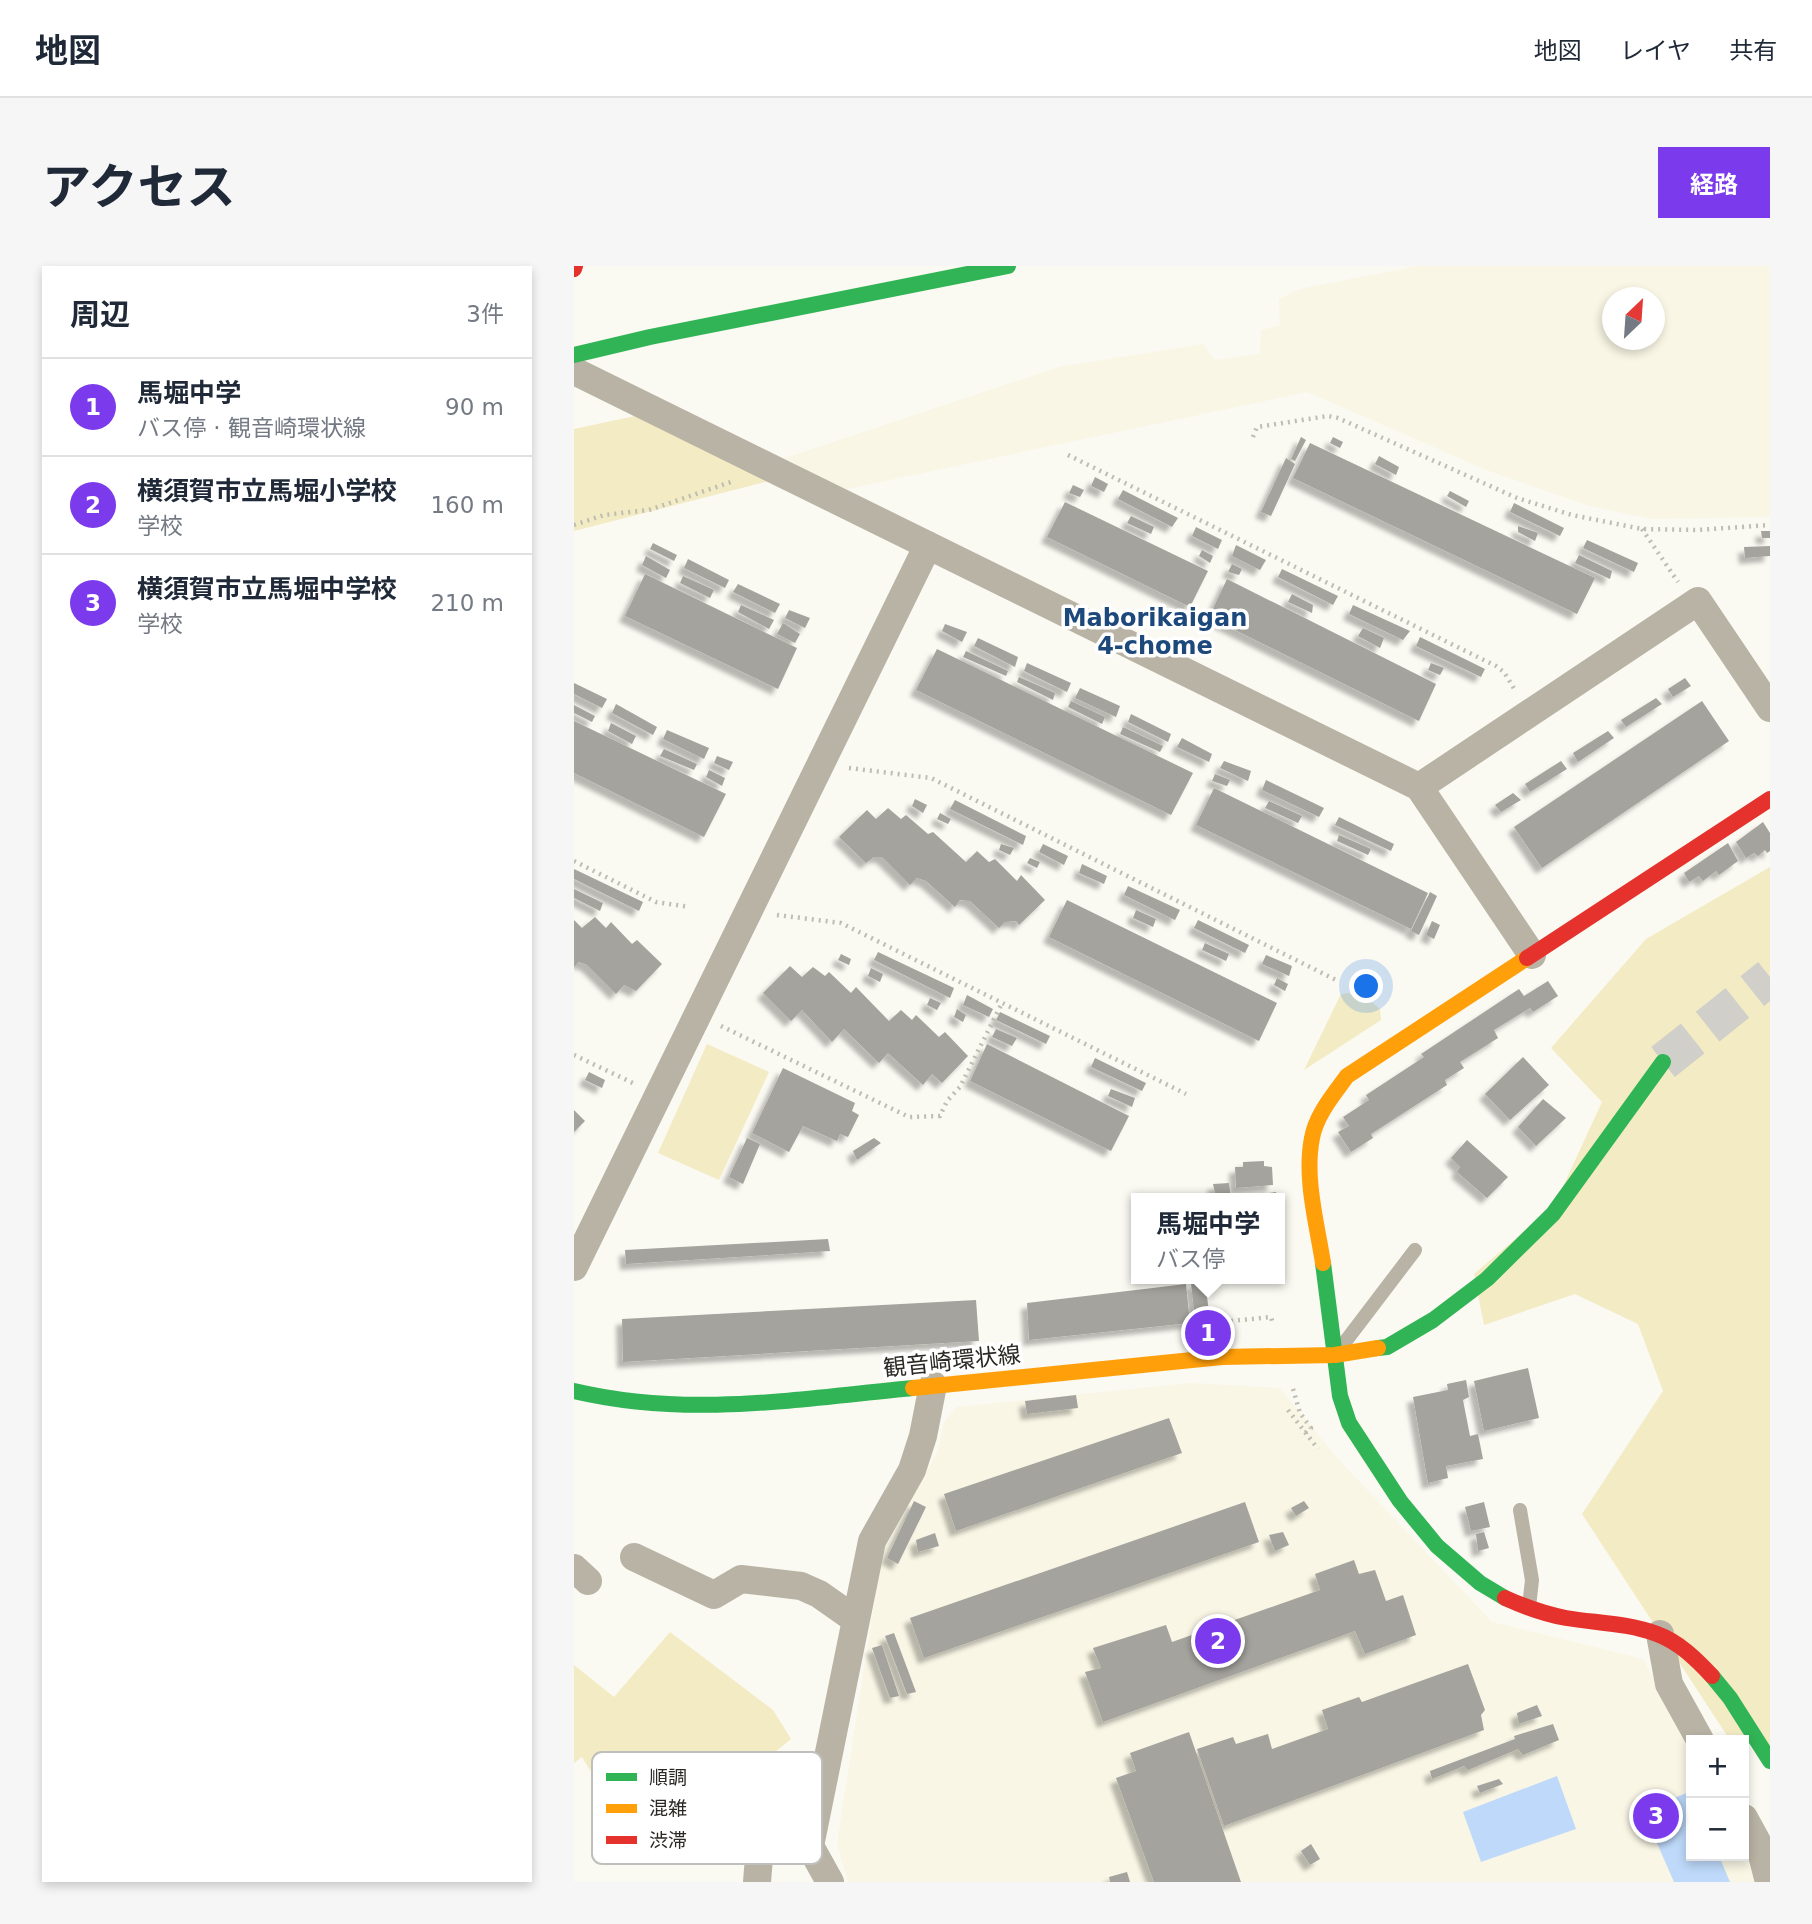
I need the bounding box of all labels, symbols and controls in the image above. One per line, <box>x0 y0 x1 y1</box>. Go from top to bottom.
text: 地図 <box>35 31 101 70</box>
text: 地図 <box>1534 37 1582 65</box>
text: レイヤ <box>1620 37 1691 65</box>
text: 共有 <box>1729 37 1777 65</box>
button: 経路 <box>1658 147 1770 218</box>
text: アクセス <box>42 159 236 216</box>
north arrow <box>1602 287 1665 350</box>
text: 周辺 <box>70 297 130 332</box>
text: 3件 <box>466 301 504 327</box>
text: 馬堀中学 <box>137 378 241 408</box>
text: 1 <box>85 394 101 420</box>
text: 90 m <box>445 394 504 420</box>
text: バス停 · 観音崎環状線 <box>137 415 366 441</box>
text: 横須賀市立馬堀小学校 <box>137 476 397 506</box>
text: 2 <box>85 492 101 518</box>
text: 160 m <box>430 492 504 518</box>
text: 学校 <box>137 513 183 539</box>
text: 横須賀市立馬堀中学校 <box>137 574 397 604</box>
text: 3 <box>85 590 101 616</box>
text: 210 m <box>430 590 504 616</box>
district label: Maborikaigan 4-chome <box>1063 604 1247 660</box>
text: 学校 <box>137 611 183 637</box>
your location <box>1349 969 1383 1003</box>
popup <box>1131 1193 1285 1284</box>
text: 馬堀中学 <box>1156 1209 1260 1239</box>
text: バス停 <box>1156 1246 1225 1272</box>
pin: 1 <box>1185 1307 1231 1359</box>
street label: 観音崎環状線 <box>882 1341 1022 1381</box>
pin: 2 <box>1195 1615 1241 1667</box>
map controls <box>1686 1735 1749 1861</box>
button: + <box>1686 1735 1749 1798</box>
legend <box>592 1752 822 1864</box>
text: 順調 <box>649 1766 687 1788</box>
pin: 3 <box>1633 1790 1679 1842</box>
text: 混雑 <box>649 1797 687 1819</box>
button: − <box>1686 1798 1749 1861</box>
text: 渋滞 <box>649 1829 687 1851</box>

